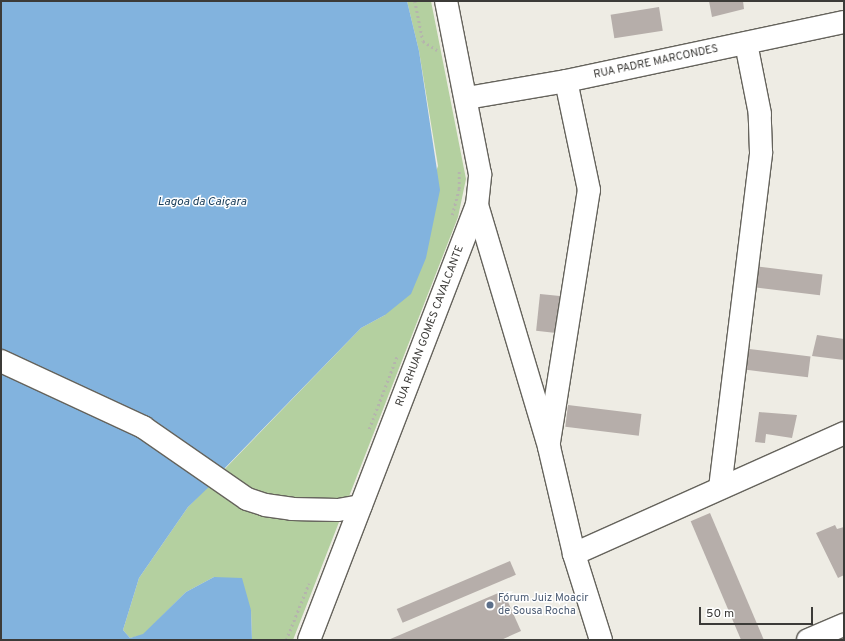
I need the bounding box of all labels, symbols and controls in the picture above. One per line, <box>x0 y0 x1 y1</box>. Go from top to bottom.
street label: RUA PADRE MARCONDES <box>592 42 720 82</box>
water label: Lagoa da Caiçara <box>158 196 246 210</box>
street label: RUA RHUAN GOMES CAVALCANTE <box>393 243 467 409</box>
place label: Fórum Juiz Moacir de Sousa Rocha <box>498 592 589 618</box>
scale bar <box>701 599 815 625</box>
marker: Fórum Juiz Moacir de Sousa Rocha <box>485 600 495 610</box>
text: 50 m <box>706 606 734 622</box>

